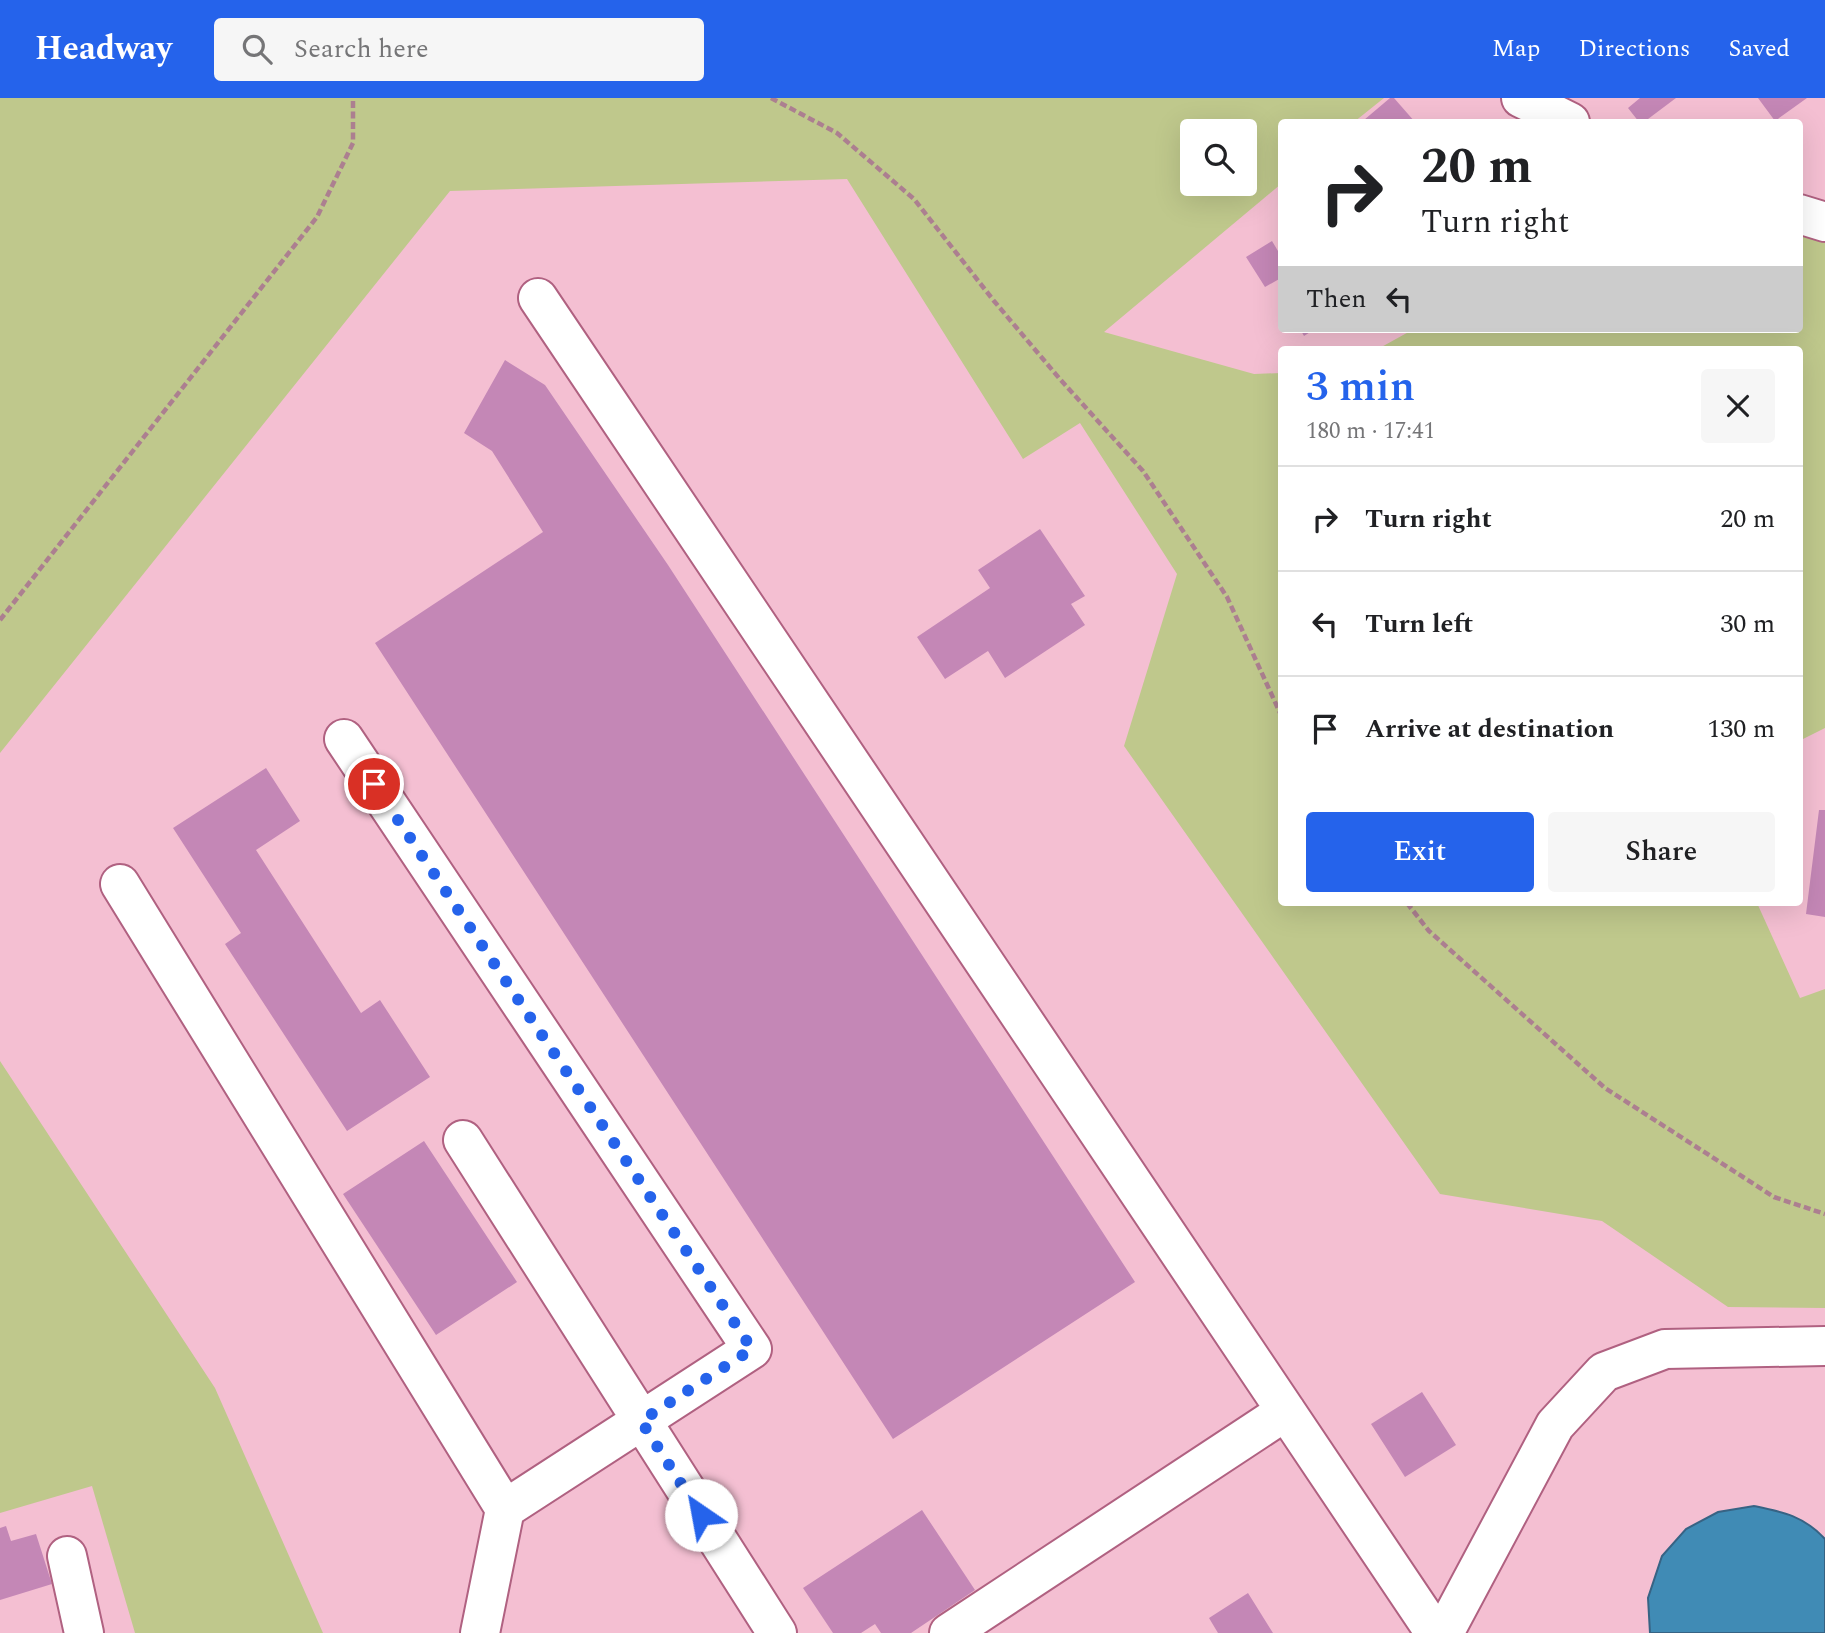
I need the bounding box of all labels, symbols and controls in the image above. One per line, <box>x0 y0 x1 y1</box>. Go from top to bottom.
search box <box>214 18 704 81</box>
text: Headway <box>35 24 172 74</box>
text: Search here <box>294 29 429 69</box>
icon: search <box>238 30 276 68</box>
text: Map <box>1492 31 1540 67</box>
text: Directions <box>1578 31 1690 67</box>
text: Saved <box>1728 31 1790 67</box>
map controls <box>1180 119 1257 196</box>
button: search <box>1180 119 1257 196</box>
text: 20 m <box>1421 130 1532 205</box>
icon: right <box>1306 147 1397 238</box>
text: Turn right <box>1421 198 1569 247</box>
text: Then <box>1306 279 1366 319</box>
icon: left <box>1380 280 1418 318</box>
text: 3 min <box>1306 356 1415 419</box>
button: close <box>1701 369 1775 443</box>
text: 180 m · 17:41 <box>1306 414 1435 449</box>
text: Turn right <box>1365 499 1492 539</box>
text: 20 m <box>1720 499 1775 539</box>
icon: right <box>1306 500 1344 538</box>
text: Turn left <box>1365 604 1473 644</box>
text: 30 m <box>1720 604 1775 644</box>
icon: left <box>1306 605 1344 643</box>
text: Arrive at destination <box>1365 709 1614 749</box>
text: 130 m <box>1707 709 1775 749</box>
icon: arrive <box>1306 710 1344 748</box>
pin <box>344 754 404 814</box>
icon: arrive <box>355 765 393 803</box>
button: Exit <box>1306 812 1534 892</box>
button: Share <box>1548 812 1775 892</box>
position arrow <box>664 1478 738 1552</box>

